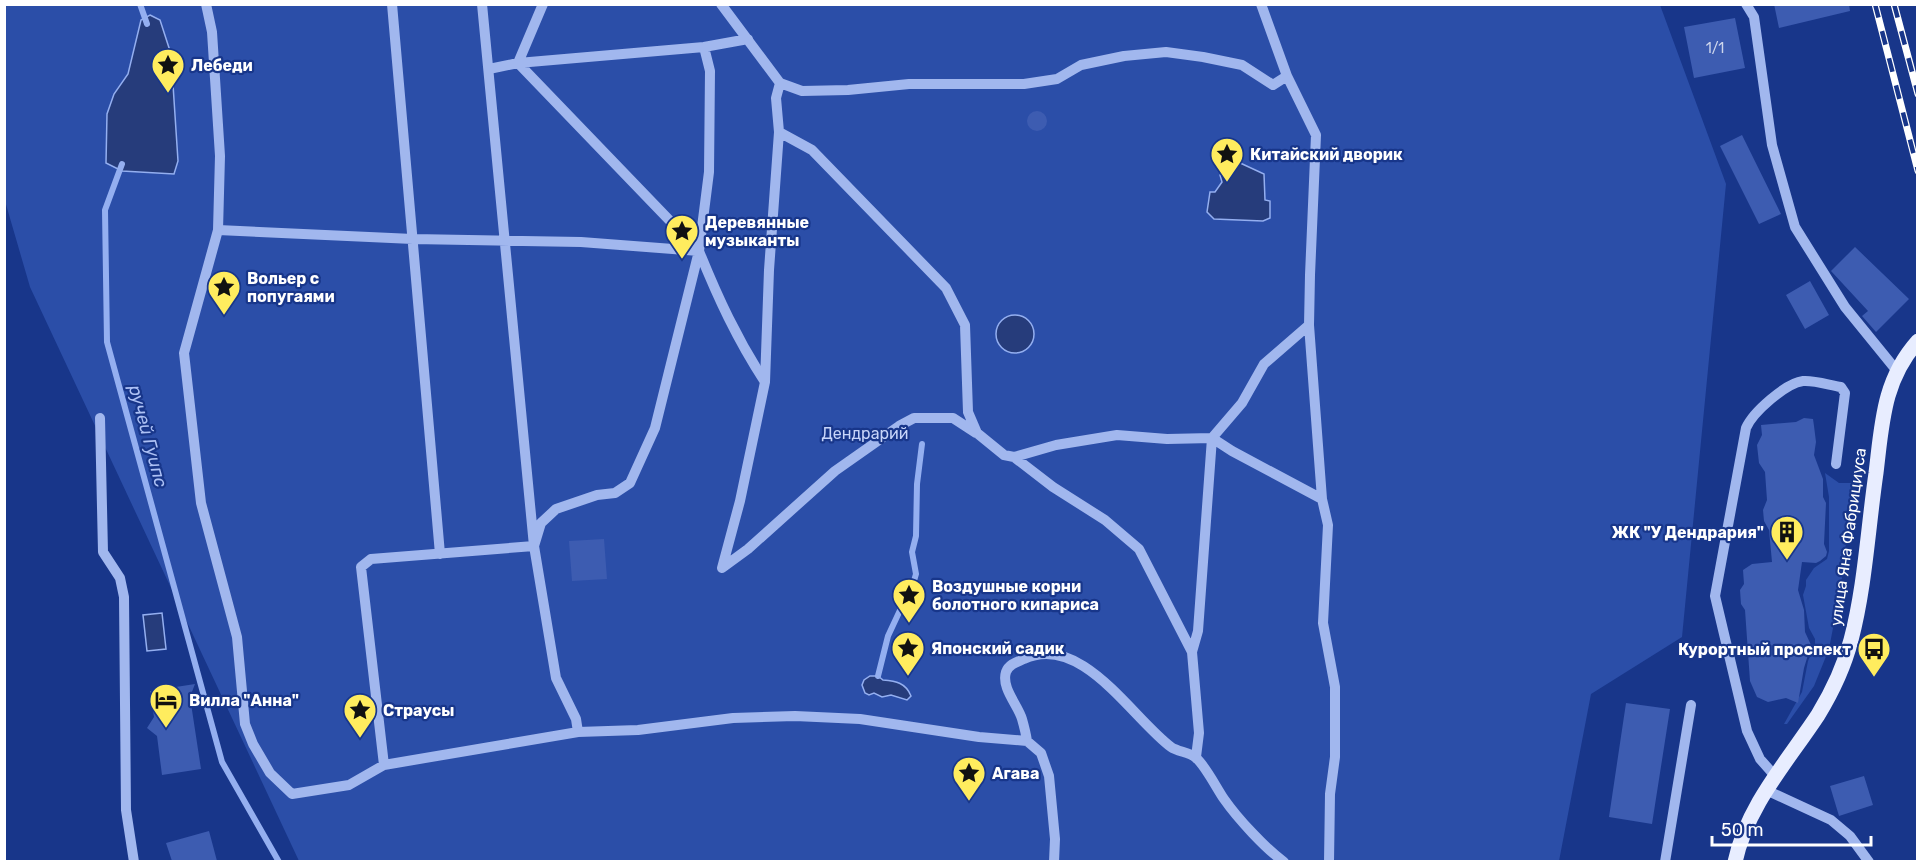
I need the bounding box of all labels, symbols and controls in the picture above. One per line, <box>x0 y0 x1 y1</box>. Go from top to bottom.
house number: 1/1 <box>1706 40 1724 57</box>
place icon: Лебеди <box>150 47 186 94</box>
place label: Лебеди <box>191 56 253 75</box>
place icon: Китайский дворик <box>1209 136 1245 183</box>
place label: Китайский дворик <box>1250 145 1403 164</box>
place icon: Деревянные музыканты <box>664 213 700 260</box>
place label: Деревянные музыканты <box>705 213 809 250</box>
place icon: Вольер с попугаями <box>206 269 242 316</box>
place label: Вольер с попугаями <box>247 269 335 306</box>
water label: ручей Гуипс <box>124 382 172 490</box>
park label: Дендрарий <box>821 424 909 443</box>
street label: улица Яна Фабрициуса <box>1826 447 1870 627</box>
building icon: ЖК "У Дендрария" <box>1769 514 1805 561</box>
place label: ЖК "У Дендрария" <box>1612 523 1764 542</box>
place icon: Воздушные корни болотного кипариса <box>891 577 927 624</box>
place label: Воздушные корни болотного кипариса <box>932 577 1099 614</box>
place icon: Японский садик <box>890 630 926 677</box>
bus stop icon: Курортный проспект <box>1856 631 1892 678</box>
place label: Японский садик <box>931 639 1065 658</box>
place label: Курортный проспект <box>1678 640 1851 659</box>
hotel icon: Вилла "Анна" <box>148 682 184 729</box>
place label: Вилла "Анна" <box>189 691 299 710</box>
place icon: Страусы <box>342 692 378 739</box>
place label: Страусы <box>383 701 454 720</box>
place icon: Агава <box>951 755 987 802</box>
place label: Агава <box>992 764 1039 783</box>
scale bar <box>1712 809 1871 847</box>
text: 50 m <box>1721 819 1764 841</box>

